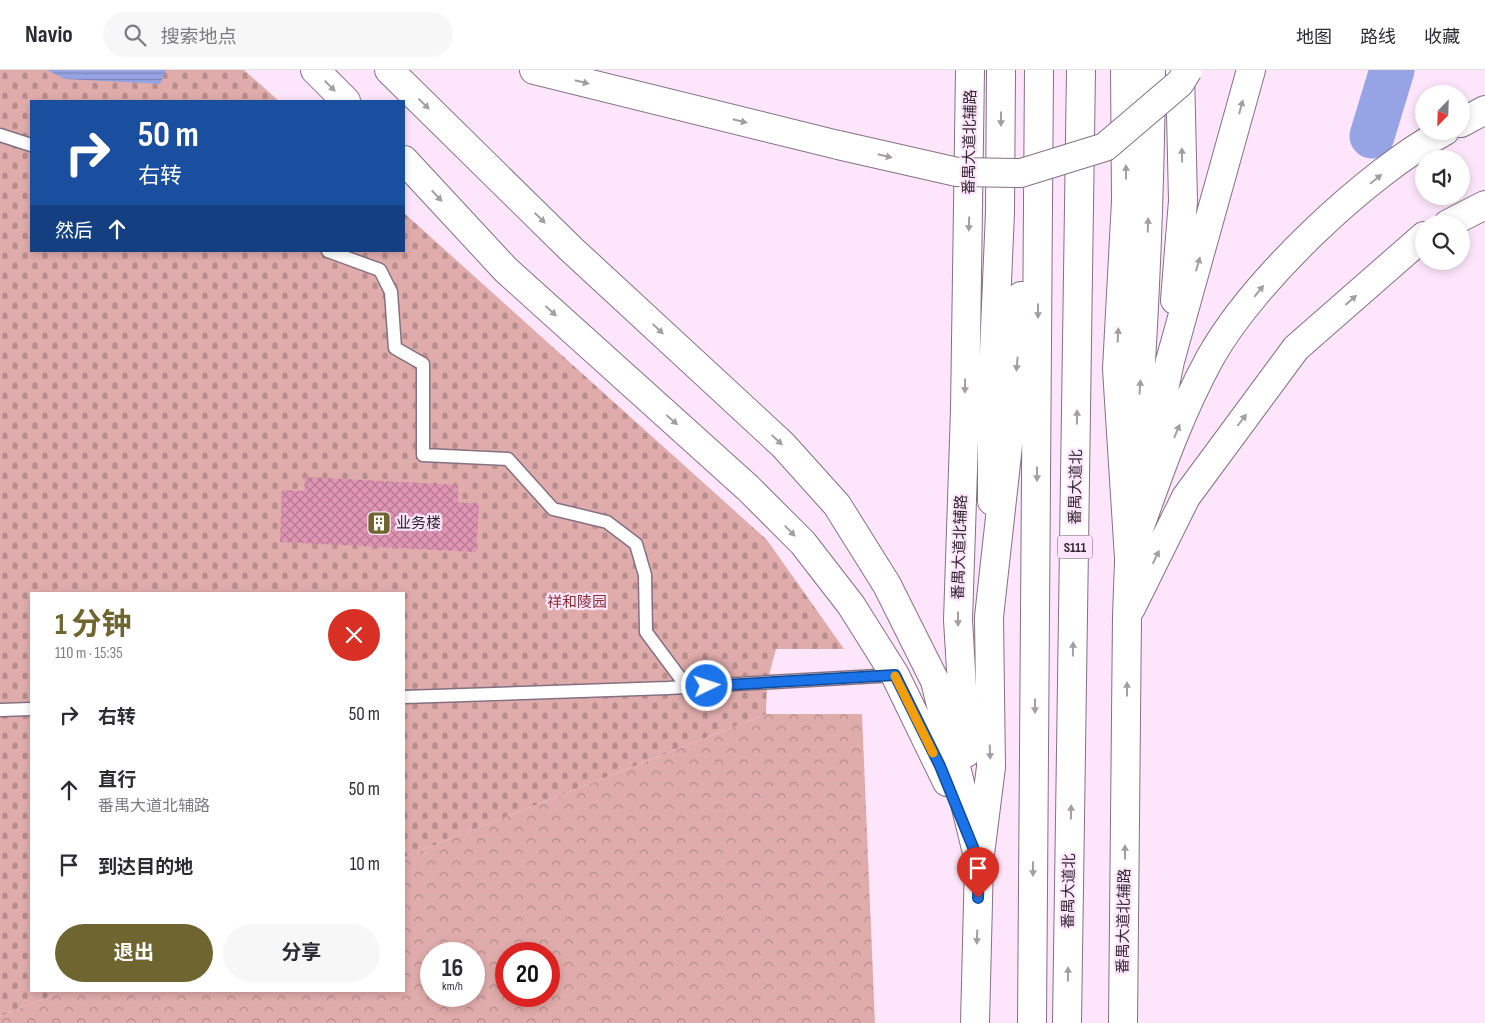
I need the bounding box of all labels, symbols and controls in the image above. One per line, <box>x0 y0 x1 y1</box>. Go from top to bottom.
search box <box>103 12 453 57</box>
text: Navio <box>25 20 73 49</box>
icon: search <box>121 21 149 49</box>
text: 搜索地点 <box>161 26 237 49</box>
text: 地图 <box>1296 27 1332 48</box>
text: 路线 <box>1360 27 1396 48</box>
text: 收藏 <box>1424 27 1460 48</box>
one-way arrow <box>574 78 589 86</box>
one-way arrow <box>324 79 336 91</box>
north arrow <box>1415 85 1470 140</box>
map controls <box>1415 85 1470 270</box>
street label: 番禺大道北辅路 <box>960 89 980 195</box>
one-way arrow <box>418 98 430 110</box>
one-way arrow <box>1237 99 1245 114</box>
one-way arrow <box>997 111 1005 127</box>
text: 50 m <box>138 114 199 157</box>
one-way arrow <box>732 117 747 125</box>
icon: right <box>55 120 120 185</box>
one-way arrow <box>1178 147 1186 163</box>
button: sound <box>1415 150 1470 205</box>
one-way arrow <box>878 152 893 160</box>
text: 右转 <box>138 163 182 190</box>
one-way arrow <box>1122 164 1130 180</box>
one-way arrow <box>1369 174 1382 185</box>
one-way arrow <box>431 189 443 201</box>
one-way arrow <box>534 212 546 224</box>
icon: ahead <box>103 215 131 243</box>
button: search <box>1415 215 1470 270</box>
one-way arrow <box>964 216 972 232</box>
one-way arrow <box>1144 217 1152 233</box>
text: 然后 <box>55 220 93 243</box>
one-way arrow <box>1194 256 1202 271</box>
one-way arrow <box>1253 285 1264 298</box>
one-way arrow <box>1344 294 1357 305</box>
one-way arrow <box>1034 303 1042 319</box>
one-way arrow <box>545 305 557 317</box>
one-way arrow <box>652 323 664 335</box>
one-way arrow <box>1115 326 1123 342</box>
one-way arrow <box>1013 356 1021 372</box>
one-way arrow <box>961 378 969 394</box>
one-way arrow <box>1136 379 1144 395</box>
one-way arrow <box>1073 409 1081 425</box>
one-way arrow <box>665 414 677 426</box>
one-way arrow <box>1237 414 1248 427</box>
one-way arrow <box>1173 424 1181 438</box>
one-way arrow <box>771 434 783 446</box>
street label: 番禺大道北 <box>1066 449 1086 525</box>
one-way arrow <box>1033 466 1041 482</box>
street label: 番禺大道北辅路 <box>949 494 971 600</box>
building icon: 业务楼 <box>366 510 392 536</box>
place label: 业务楼 <box>396 514 441 533</box>
one-way arrow <box>784 525 796 537</box>
road number: S111 <box>1058 536 1092 558</box>
one-way arrow <box>1152 550 1160 564</box>
park label: 祥和陵园 <box>547 593 607 612</box>
text: 1 分钟 <box>55 607 131 643</box>
button: close <box>328 609 380 661</box>
one-way arrow <box>954 611 962 627</box>
one-way arrow <box>1069 641 1077 657</box>
text: 110 m · 15:35 <box>55 644 123 663</box>
position arrow <box>680 659 732 711</box>
one-way arrow <box>1123 681 1131 697</box>
one-way arrow <box>1031 698 1039 714</box>
icon: right <box>55 701 83 729</box>
text: 50 m <box>349 703 380 726</box>
text: 右转 <box>98 706 136 729</box>
one-way arrow <box>987 744 995 760</box>
text: 直行 <box>98 769 136 792</box>
icon: ahead <box>55 776 83 804</box>
text: 50 m <box>349 778 380 801</box>
text: 番禺大道北辅路 <box>98 797 210 816</box>
one-way arrow <box>1067 804 1075 820</box>
one-way arrow <box>1121 844 1129 860</box>
pin <box>957 847 999 898</box>
icon: arrive <box>55 851 83 879</box>
text: 10 m <box>350 853 380 876</box>
street label: 番禺大道北 <box>1059 853 1079 929</box>
icon: arrive <box>964 854 992 882</box>
text: 到达目的地 <box>98 856 193 879</box>
one-way arrow <box>1029 861 1037 877</box>
street label: 番禺大道北辅路 <box>1114 868 1134 974</box>
button: 退出 <box>55 924 213 982</box>
button: 分享 <box>223 924 380 982</box>
one-way arrow <box>973 930 981 946</box>
speed limit sign: 20 <box>495 942 560 1007</box>
text: 16 <box>442 953 463 984</box>
one-way arrow <box>1064 966 1072 982</box>
text: km/h <box>442 979 463 994</box>

